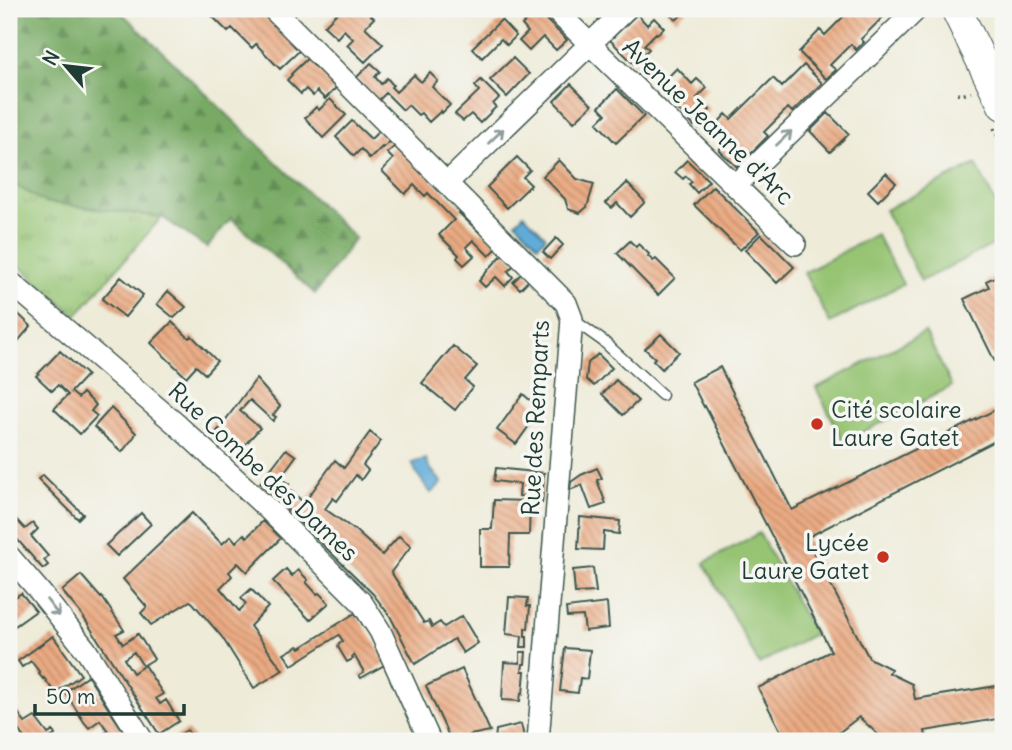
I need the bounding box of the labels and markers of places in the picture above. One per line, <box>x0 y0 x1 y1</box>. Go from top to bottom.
place label: Cité scolaire Laure Gatet <box>831 394 962 452</box>
marker: Cité scolaire Laure Gatet <box>809 416 825 432</box>
place label: Lycée Laure Gatet <box>741 527 869 585</box>
marker: Lycée Laure Gatet <box>875 549 891 565</box>

